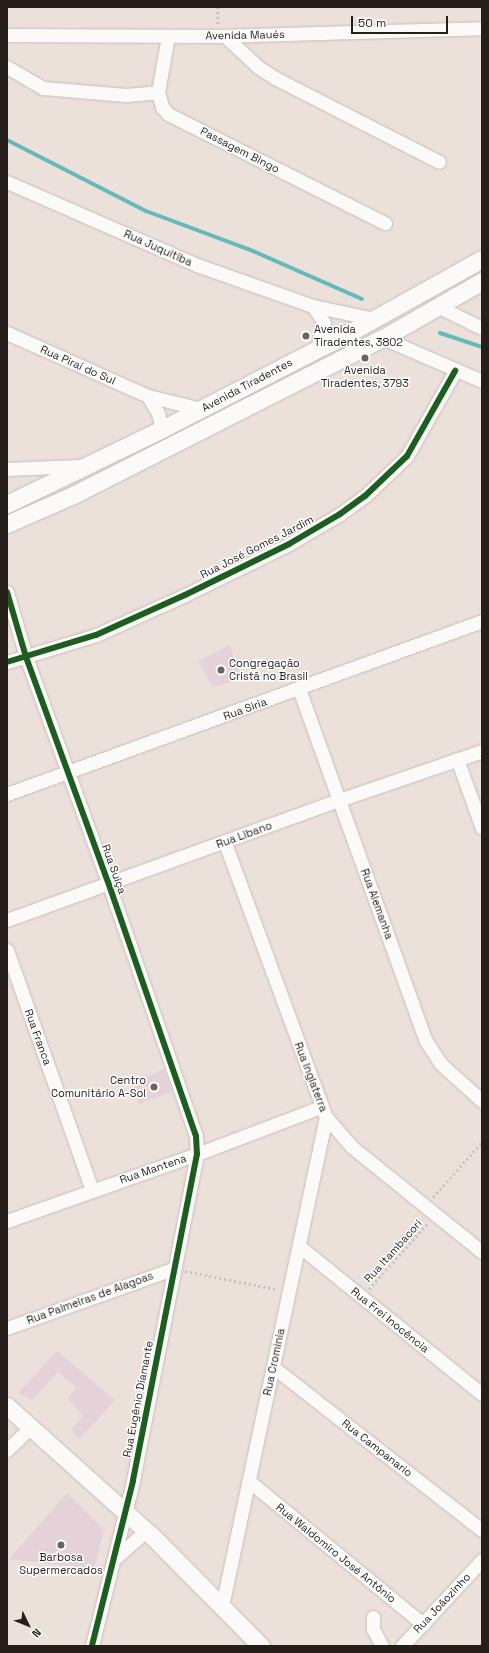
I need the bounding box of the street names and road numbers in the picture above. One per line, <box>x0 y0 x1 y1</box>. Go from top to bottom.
street label: Avenida Maués <box>205 28 285 42</box>
street label: Passagem Bingo <box>198 124 282 176</box>
street label: Rua Juquitiba <box>122 227 194 269</box>
street label: Rua Piraí do Sul <box>38 343 118 387</box>
street label: Avenida Tiradentes <box>199 355 295 415</box>
street label: Rua José Gomes Jardim <box>198 513 316 581</box>
street label: Rua Siria <box>221 695 269 723</box>
street label: Rua Libano <box>214 819 274 851</box>
street label: Rua Suiça <box>99 842 129 896</box>
street label: Rua Alemanha <box>358 867 396 941</box>
street label: Rua Franca <box>22 1007 54 1067</box>
street label: Rua Inglaterra <box>292 1040 330 1114</box>
street label: Rua Mantena <box>118 1151 188 1187</box>
street label: Rua Itambacori <box>361 1217 425 1285</box>
street label: Rua Palmeiras de Alagoas <box>25 1269 155 1327</box>
street label: Rua Frei Inocência <box>348 1285 432 1355</box>
street label: Rua Cromínia <box>260 1327 288 1397</box>
street label: Rua Eugênio Diamante <box>120 1340 156 1458</box>
street label: Rua Campanario <box>339 1416 415 1480</box>
street label: Rua Waldomiro José Antônio <box>273 1500 399 1606</box>
street label: Rua Joãozinho <box>411 1570 473 1636</box>

